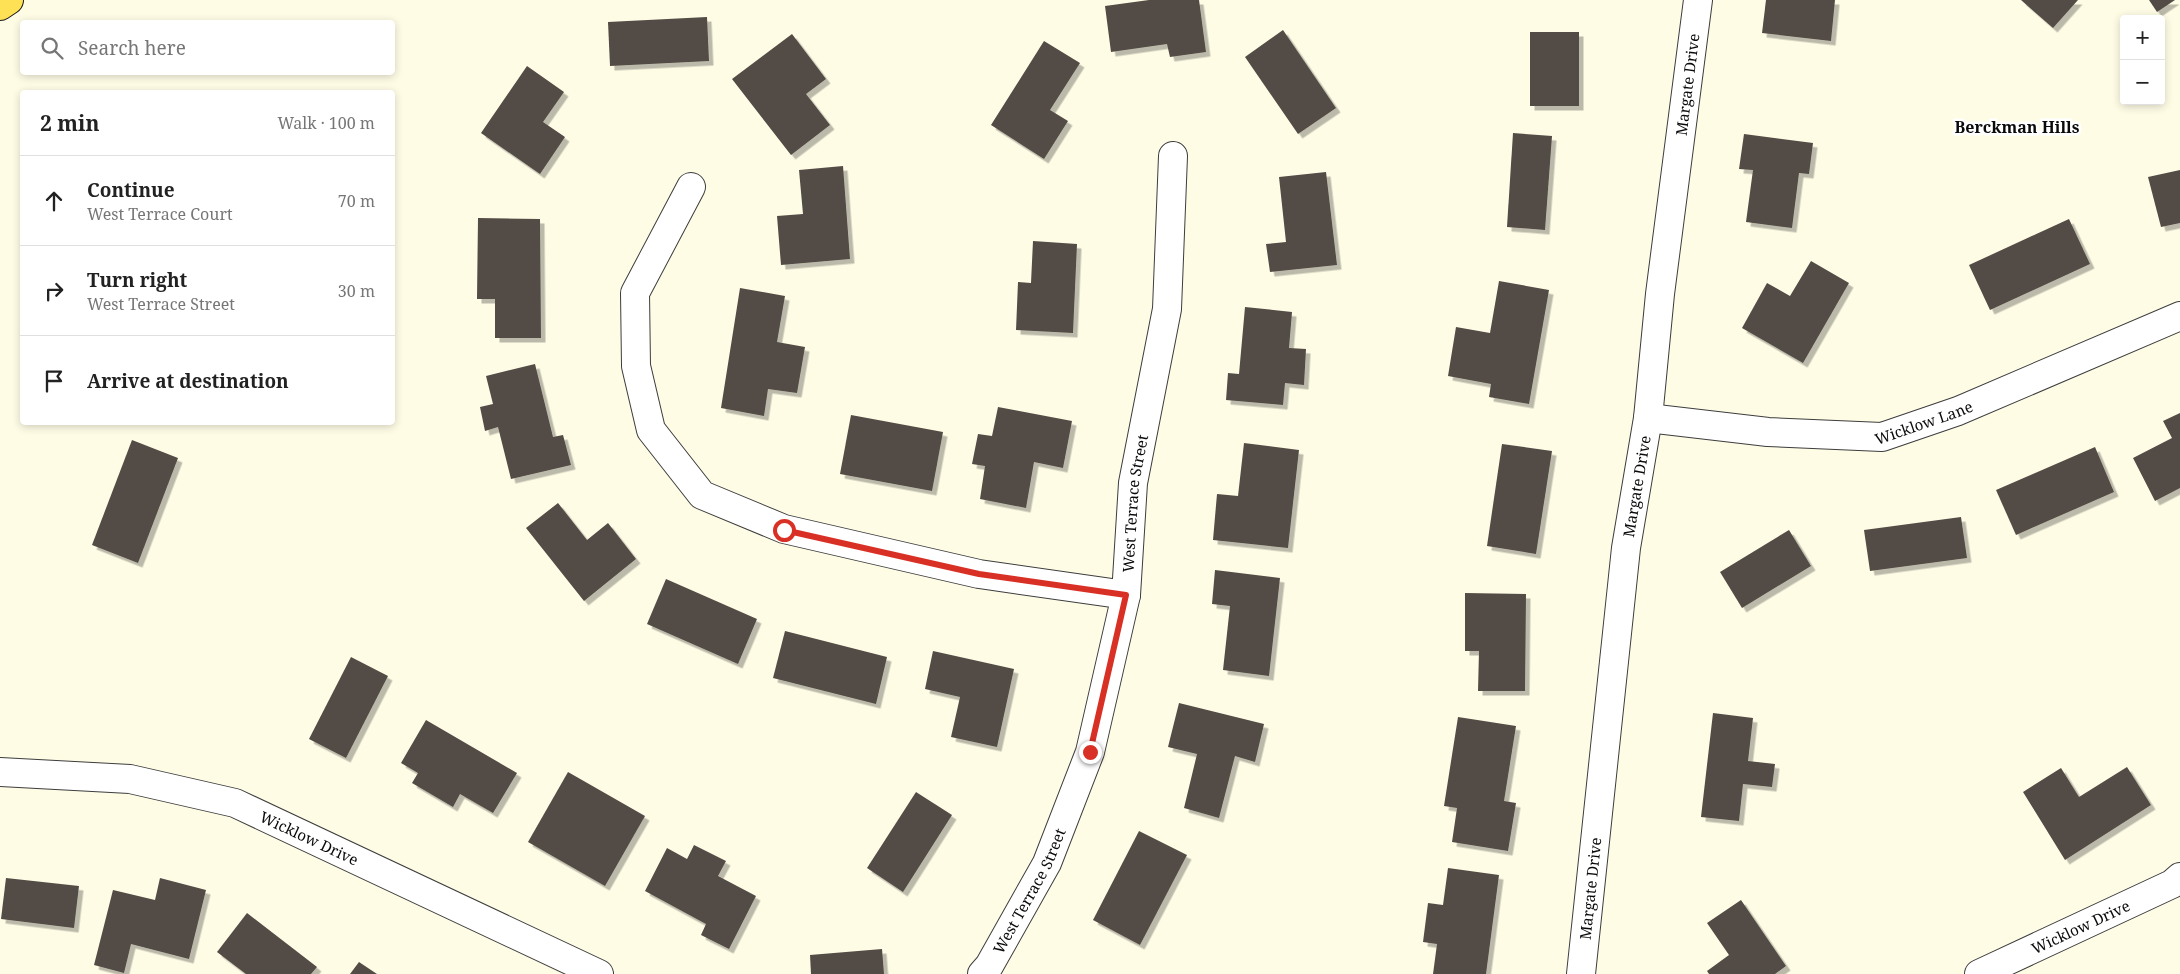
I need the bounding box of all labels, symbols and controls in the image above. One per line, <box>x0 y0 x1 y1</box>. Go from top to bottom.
map controls <box>2120 15 2165 105</box>
button: + <box>2120 15 2165 60</box>
search box <box>20 20 395 75</box>
street label: Margate Drive <box>1671 32 1704 137</box>
icon: search <box>38 34 66 62</box>
text: Search here <box>78 35 186 61</box>
button: − <box>2120 60 2165 105</box>
text: 2 min <box>40 109 99 137</box>
text: Walk · 100 m <box>278 112 375 134</box>
district label: Berckman Hills <box>1955 116 2080 138</box>
text: Continue <box>87 177 175 203</box>
icon: ahead <box>40 187 68 215</box>
text: 70 m <box>338 190 375 212</box>
text: West Terrace Court <box>87 203 233 225</box>
text: Turn right <box>87 267 187 293</box>
icon: right <box>40 277 68 305</box>
text: 30 m <box>338 280 375 302</box>
text: West Terrace Street <box>87 293 235 315</box>
icon: arrive <box>40 367 68 395</box>
text: Arrive at destination <box>87 368 289 394</box>
street label: Wicklow Lane <box>1872 396 1976 449</box>
street label: West Terrace Street <box>1117 433 1152 573</box>
street label: Margate Drive <box>1618 434 1655 539</box>
route start <box>773 519 796 542</box>
route end <box>1079 741 1102 764</box>
street label: Wicklow Drive <box>257 806 362 870</box>
street label: West Terrace Street <box>988 825 1070 957</box>
street label: Margate Drive <box>1575 836 1605 941</box>
street label: Wicklow Drive <box>2028 895 2133 958</box>

